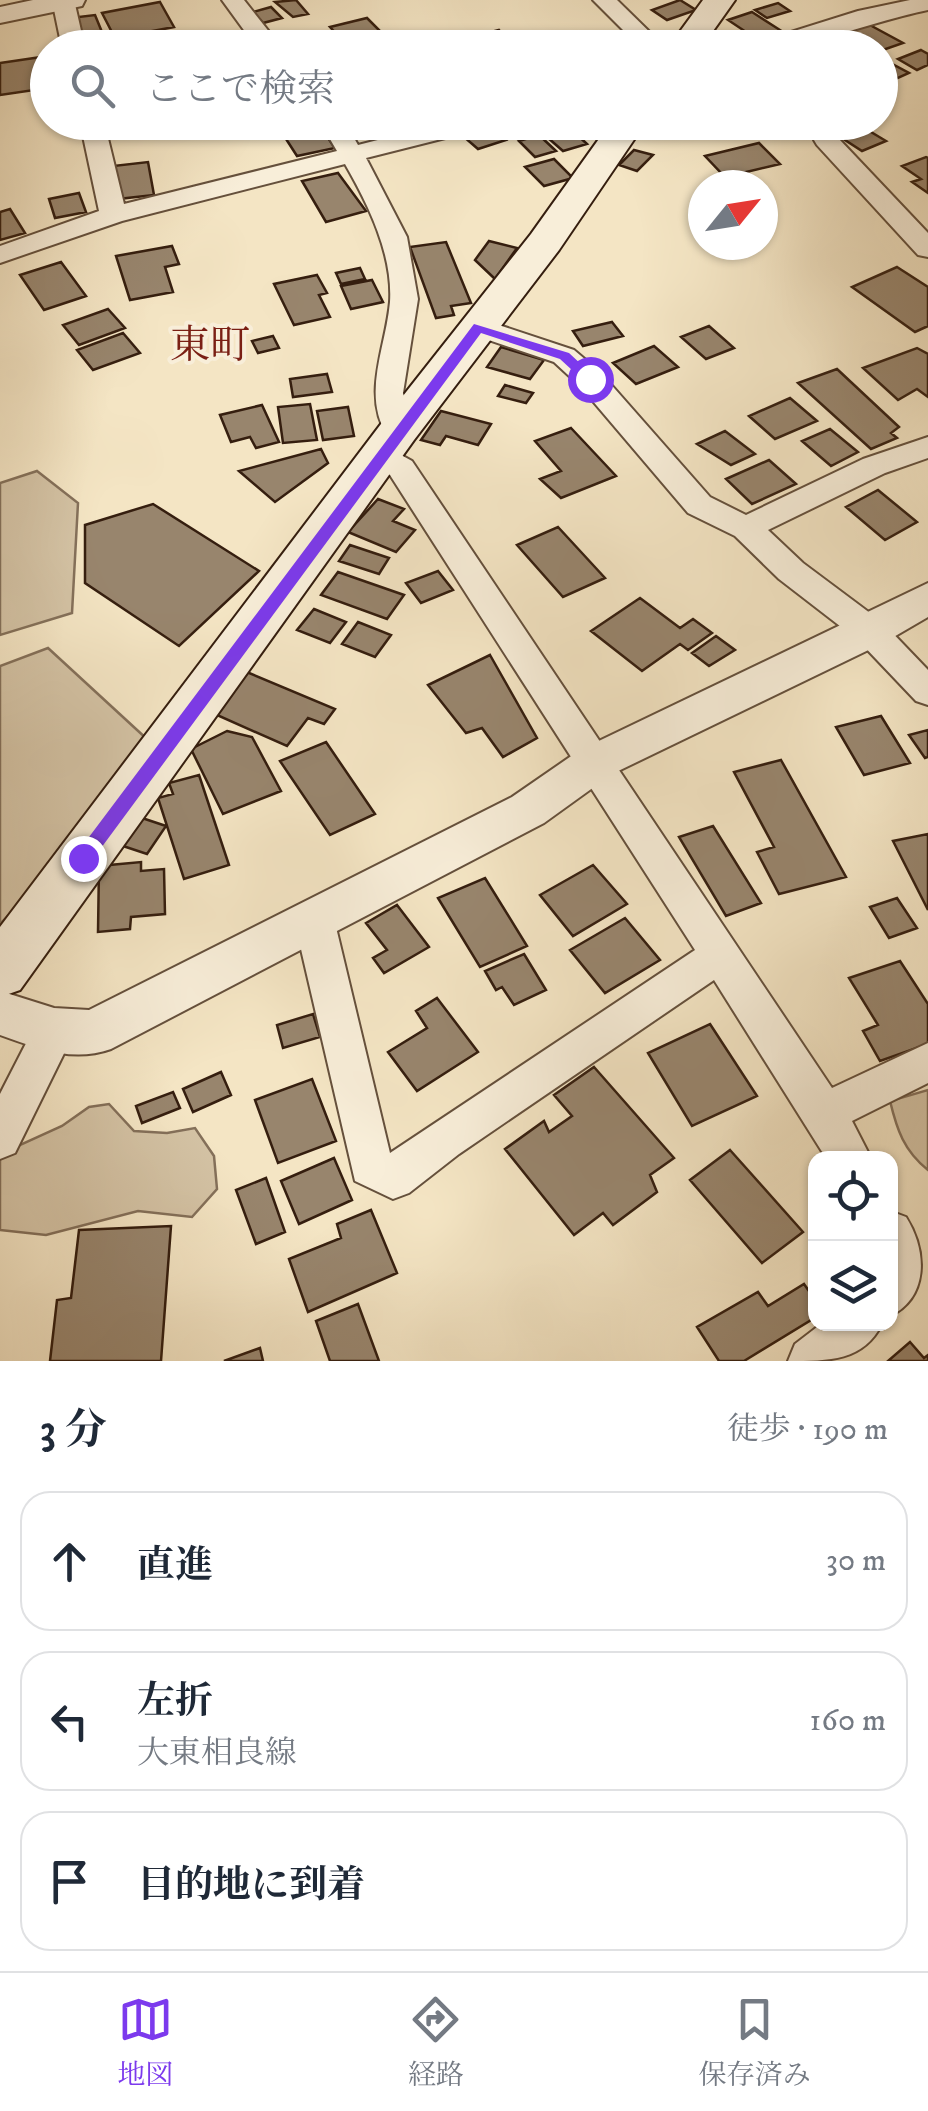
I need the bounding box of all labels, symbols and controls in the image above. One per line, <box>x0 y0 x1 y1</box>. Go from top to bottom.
search box <box>30 30 898 140</box>
icon: search <box>65 58 120 113</box>
text: ここで検索 <box>145 66 335 114</box>
north arrow <box>688 170 778 260</box>
district label: 東町 <box>170 322 250 372</box>
route start <box>568 357 614 403</box>
route end <box>61 836 107 882</box>
map controls <box>808 1151 898 1331</box>
button: locate <box>808 1151 898 1241</box>
button: layers <box>808 1241 898 1331</box>
text: 3 分 <box>40 1405 107 1457</box>
text: 徒歩 · 190 m <box>727 1410 888 1450</box>
icon: ahead <box>42 1534 97 1589</box>
text: 30 m <box>826 1541 886 1581</box>
text: 直進 <box>137 1542 213 1590</box>
text: 左折 <box>137 1678 213 1726</box>
icon: left <box>42 1694 97 1749</box>
text: 160 m <box>810 1701 886 1741</box>
text: 大東相良線 <box>137 1734 297 1774</box>
icon: arrive <box>42 1854 97 1909</box>
text: 目的地に到着 <box>137 1862 365 1910</box>
tab: 地図 <box>117 1992 173 2093</box>
tab: 経路 <box>408 1992 464 2093</box>
tab: 保存済み <box>699 1992 811 2093</box>

